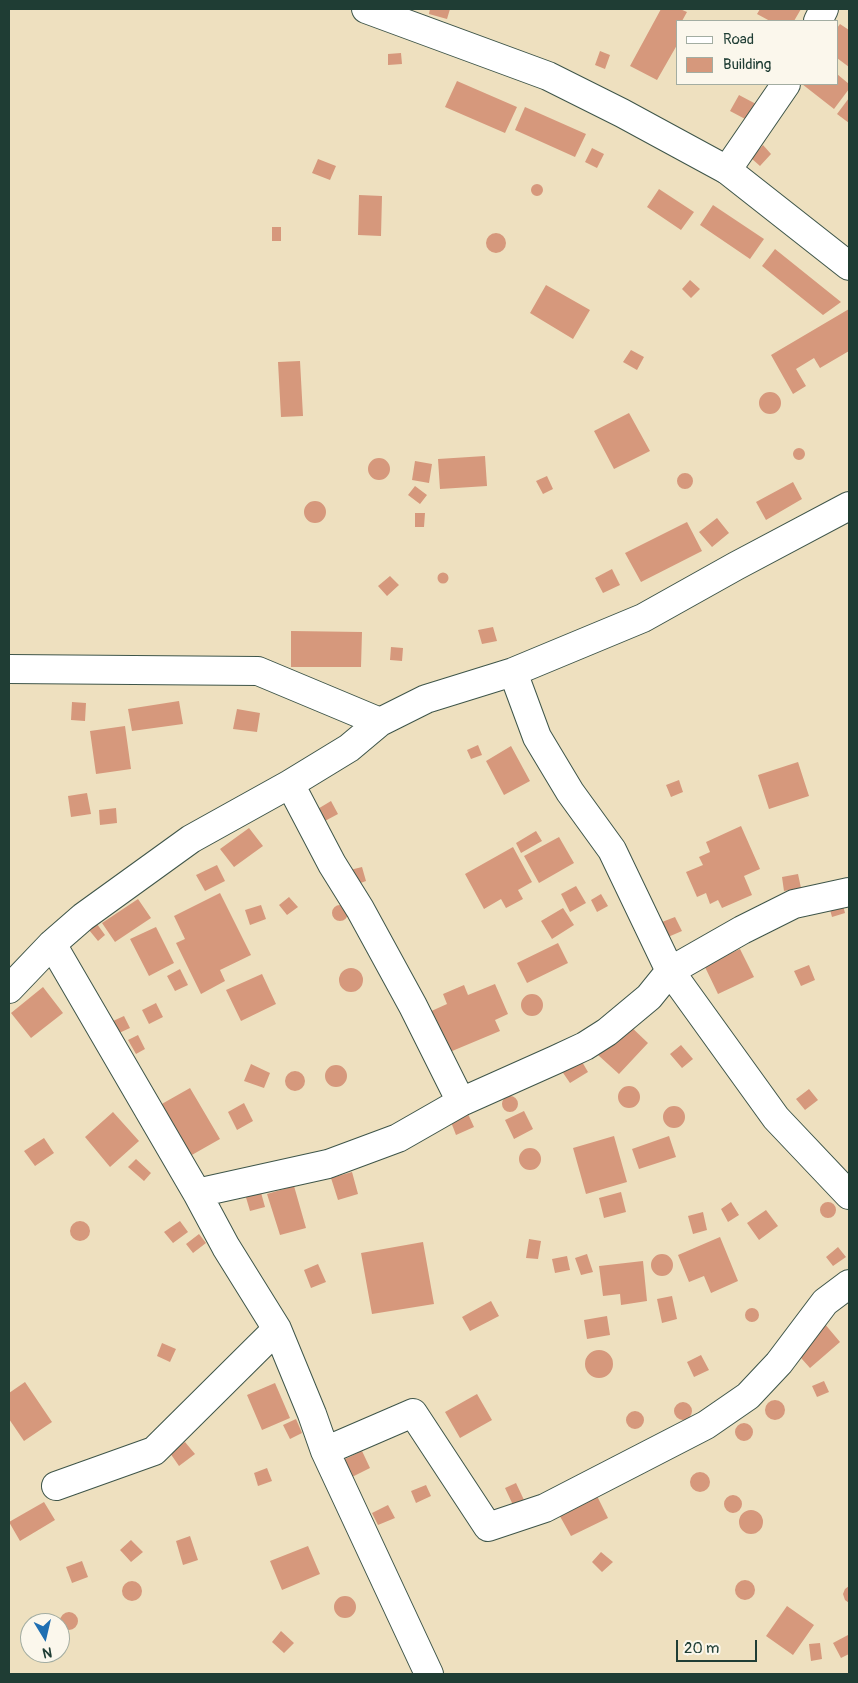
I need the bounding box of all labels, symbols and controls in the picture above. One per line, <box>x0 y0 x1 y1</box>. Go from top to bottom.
legend <box>676 20 838 85</box>
text: Road <box>723 30 754 49</box>
text: Building <box>723 55 771 74</box>
north arrow <box>20 1613 70 1663</box>
scale bar <box>678 1630 759 1662</box>
text: 20 m <box>684 1639 719 1658</box>
text: N <box>41 1643 53 1661</box>

